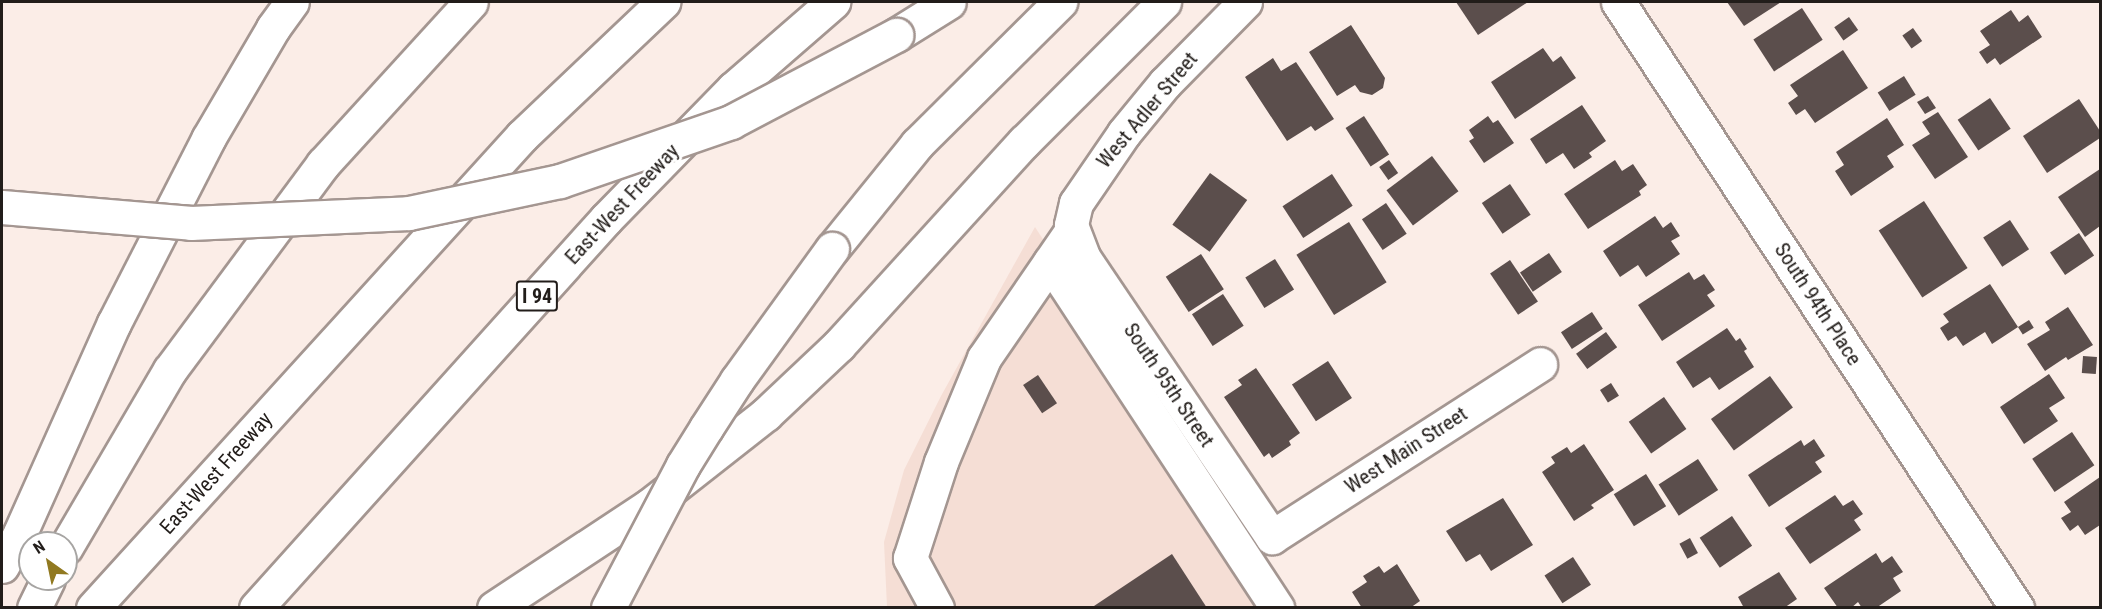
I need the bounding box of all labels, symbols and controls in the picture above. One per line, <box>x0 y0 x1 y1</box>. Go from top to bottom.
street label: West Adler Street <box>1091 47 1203 173</box>
street label: East-West Freeway <box>560 138 684 270</box>
street label: South 94th Place <box>1769 238 1867 370</box>
road number: I 94 <box>514 279 560 313</box>
street label: South 95th Street <box>1118 318 1220 452</box>
street label: West Main Street <box>1340 401 1472 499</box>
street label: East-West Freeway <box>155 407 277 539</box>
north arrow <box>18 531 78 591</box>
text: N <box>30 537 48 558</box>

